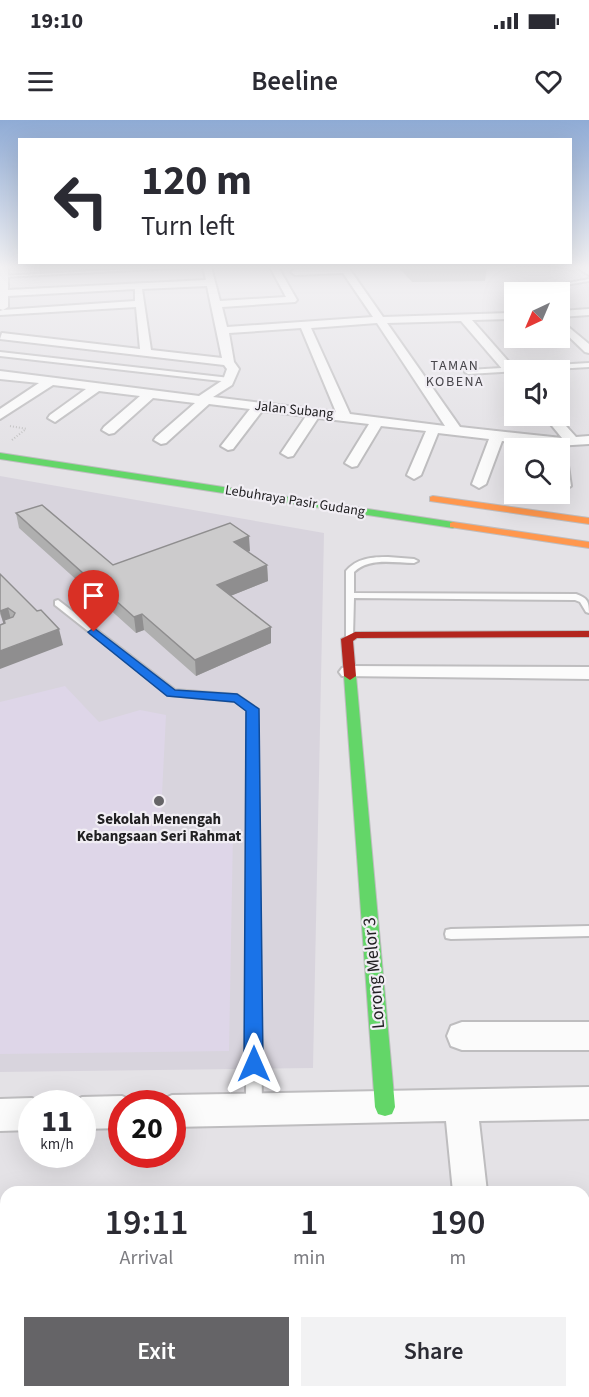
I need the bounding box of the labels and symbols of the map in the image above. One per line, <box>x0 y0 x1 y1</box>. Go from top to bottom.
north arrow <box>504 282 570 348</box>
district label: TAMAN KOBENA <box>426 356 484 392</box>
street label: Jalan Subang <box>254 396 334 424</box>
street label: Lebuhraya Pasir Gudang <box>224 480 366 522</box>
pin <box>68 570 119 632</box>
marker: Sekolah Menengah Kebangsaan Seri Rahmat <box>152 794 166 808</box>
place label: Sekolah Menengah Kebangsaan Seri Rahmat <box>77 809 242 847</box>
street label: Lorong Melor 3 <box>357 916 391 1030</box>
position arrow <box>222 1032 286 1096</box>
speed limit sign: 20 <box>108 1090 186 1168</box>

